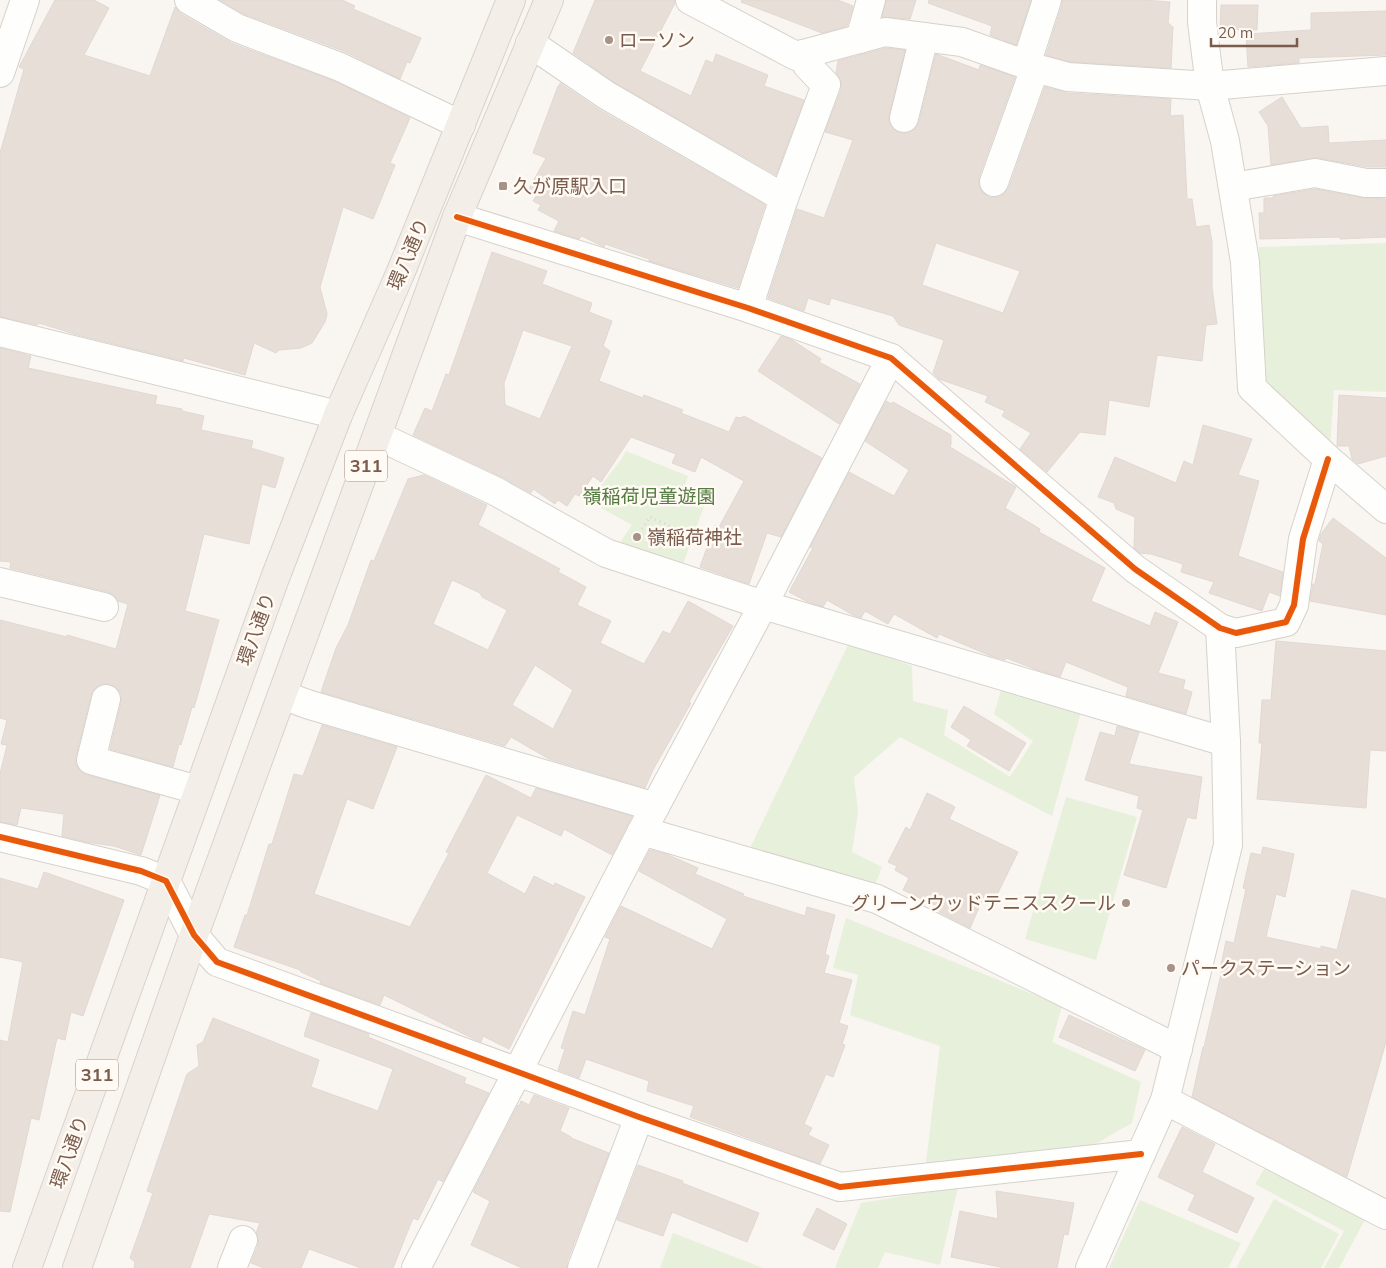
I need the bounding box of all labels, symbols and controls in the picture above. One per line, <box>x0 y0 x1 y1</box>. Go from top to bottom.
scale bar <box>1211 15 1297 47</box>
text: 20 m <box>1218 23 1253 42</box>
place label: ローソン <box>619 28 695 52</box>
marker: ローソン <box>603 34 615 46</box>
place label: 久が原駅入口 <box>513 174 627 198</box>
marker: 久が原駅入口 <box>497 180 509 192</box>
street label: 環八通り <box>382 214 434 294</box>
road number: 311 <box>345 451 387 482</box>
park label: 嶺稲荷児童遊園 <box>582 484 716 508</box>
place label: 嶺稲荷神社 <box>647 525 742 549</box>
marker: 嶺稲荷神社 <box>631 531 643 543</box>
street label: 環八通り <box>232 589 280 669</box>
place label: グリーンウッドテニススクール <box>851 891 1116 915</box>
marker: グリーンウッドテニススクール <box>1120 897 1132 909</box>
place label: パークステーション <box>1181 956 1351 980</box>
marker: パークステーション <box>1165 962 1177 974</box>
road number: 311 <box>76 1060 118 1090</box>
street label: 環八通り <box>45 1112 93 1192</box>

